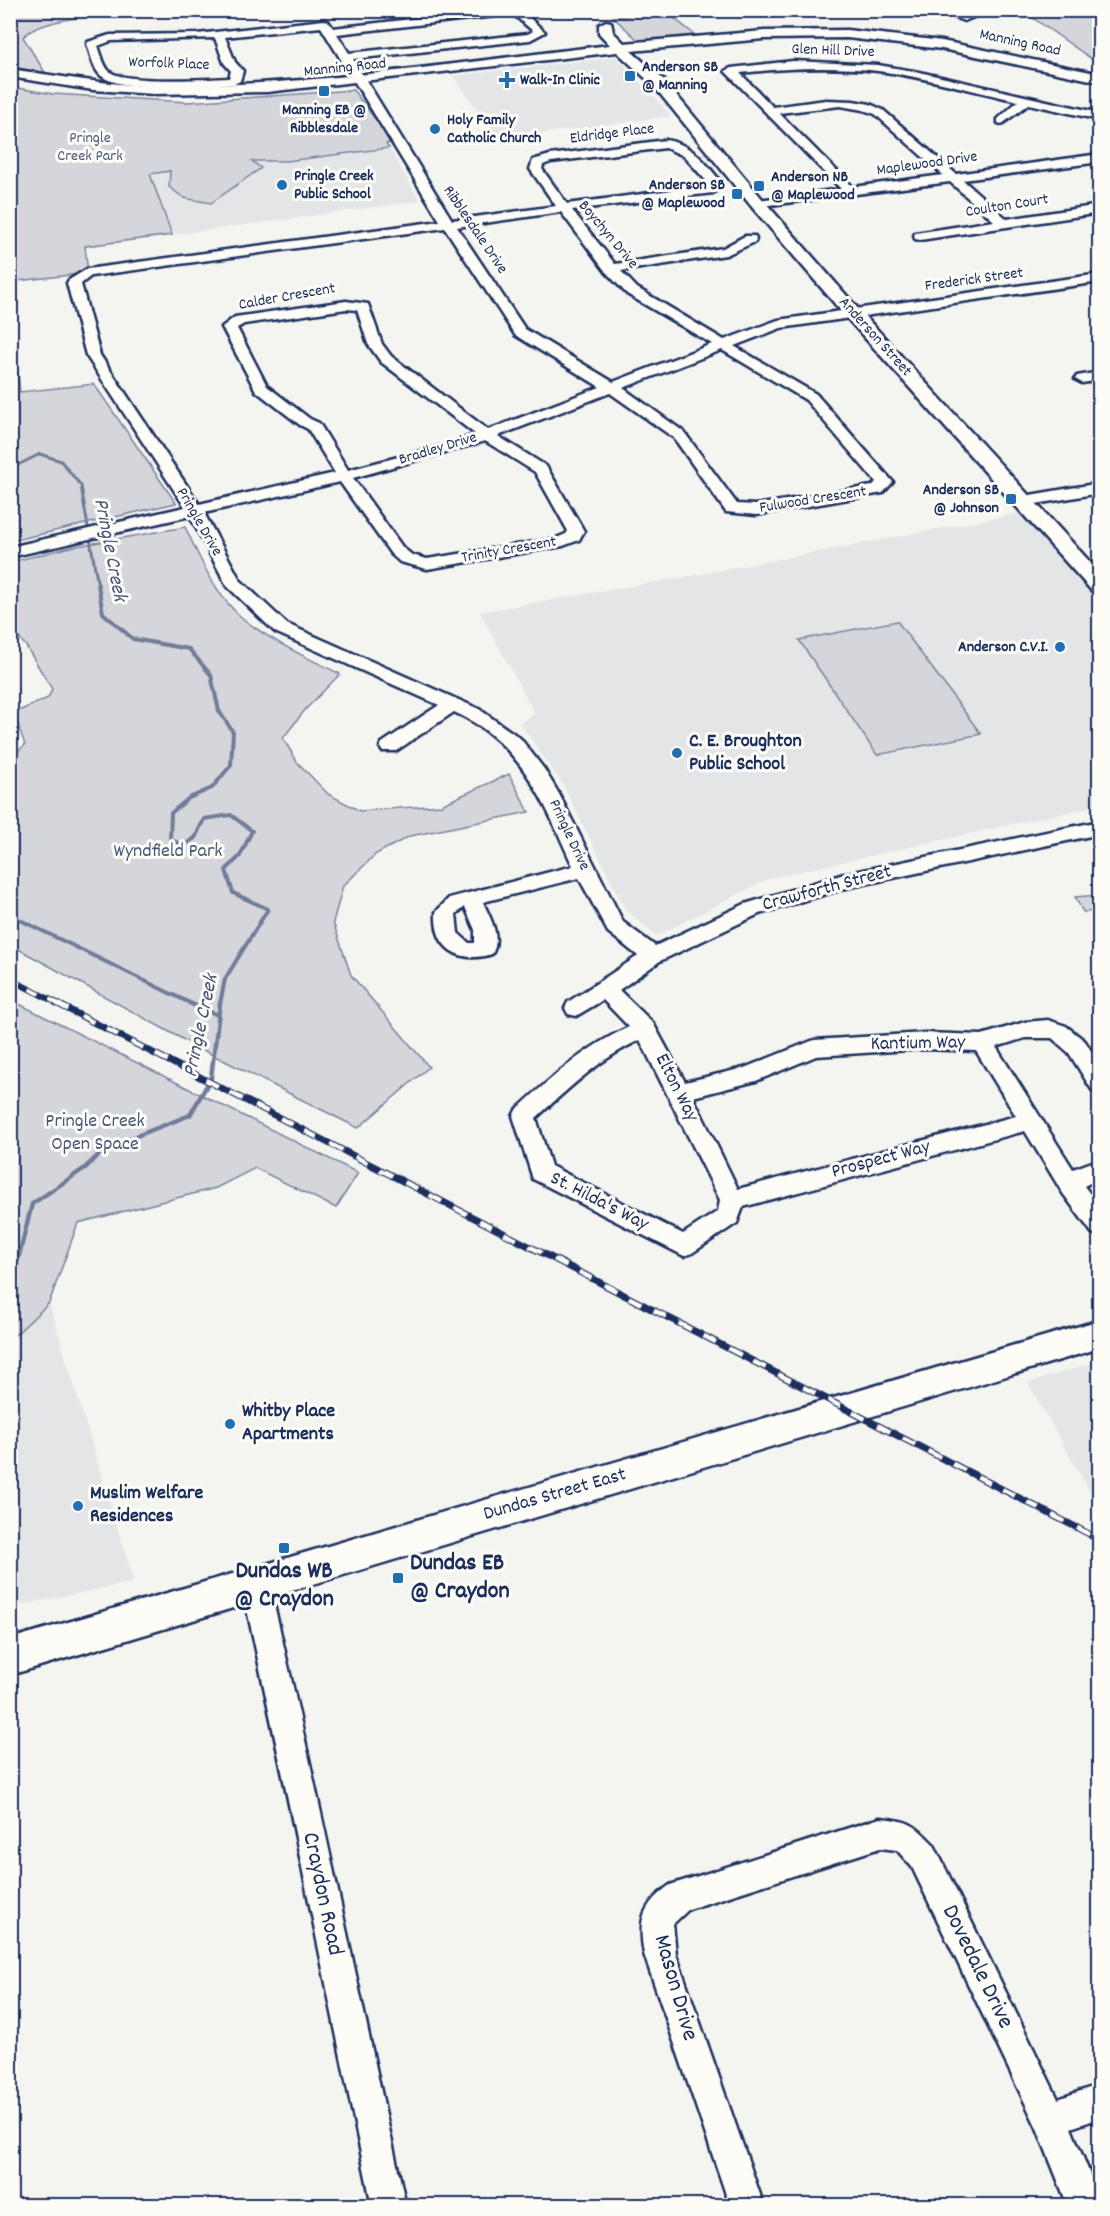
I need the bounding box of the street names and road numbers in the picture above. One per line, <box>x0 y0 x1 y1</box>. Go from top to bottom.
street label: Manning Road <box>977 23 1063 63</box>
street label: Glen Hill Drive <box>791 38 875 64</box>
street label: Worfolk Place <box>128 51 210 77</box>
street label: Manning Road <box>303 52 387 84</box>
street label: Eldridge Place <box>569 117 655 151</box>
street label: Maplewood Drive <box>875 146 979 182</box>
street label: Ribblesdale Drive <box>437 181 513 279</box>
street label: Coulton Court <box>964 188 1050 224</box>
street label: Boychyn Drive <box>572 196 644 274</box>
street label: Frederick Street <box>923 262 1025 298</box>
street label: Calder Crescent <box>237 277 337 317</box>
street label: Anderson Street <box>833 292 917 382</box>
street label: Bradley Drive <box>396 426 480 472</box>
street label: Fulwood Crescent <box>758 480 868 520</box>
street label: Pringle Drive <box>170 483 228 561</box>
street label: Trinity Crescent <box>460 530 558 570</box>
street label: Pringle Drive <box>543 796 595 874</box>
street label: Crawforth Street <box>759 858 895 920</box>
street label: Kantium Way <box>870 1029 967 1059</box>
street label: Elton Way <box>647 1049 705 1128</box>
street label: Prospect Way <box>829 1133 934 1187</box>
street label: St. Hilda's Way <box>545 1165 654 1239</box>
street label: Dundas Street East <box>480 1461 630 1529</box>
street label: Craydon Road <box>292 1829 352 1959</box>
street label: Dovedale Drive <box>932 1899 1022 2035</box>
street label: Mason Drive <box>644 1931 706 2045</box>

